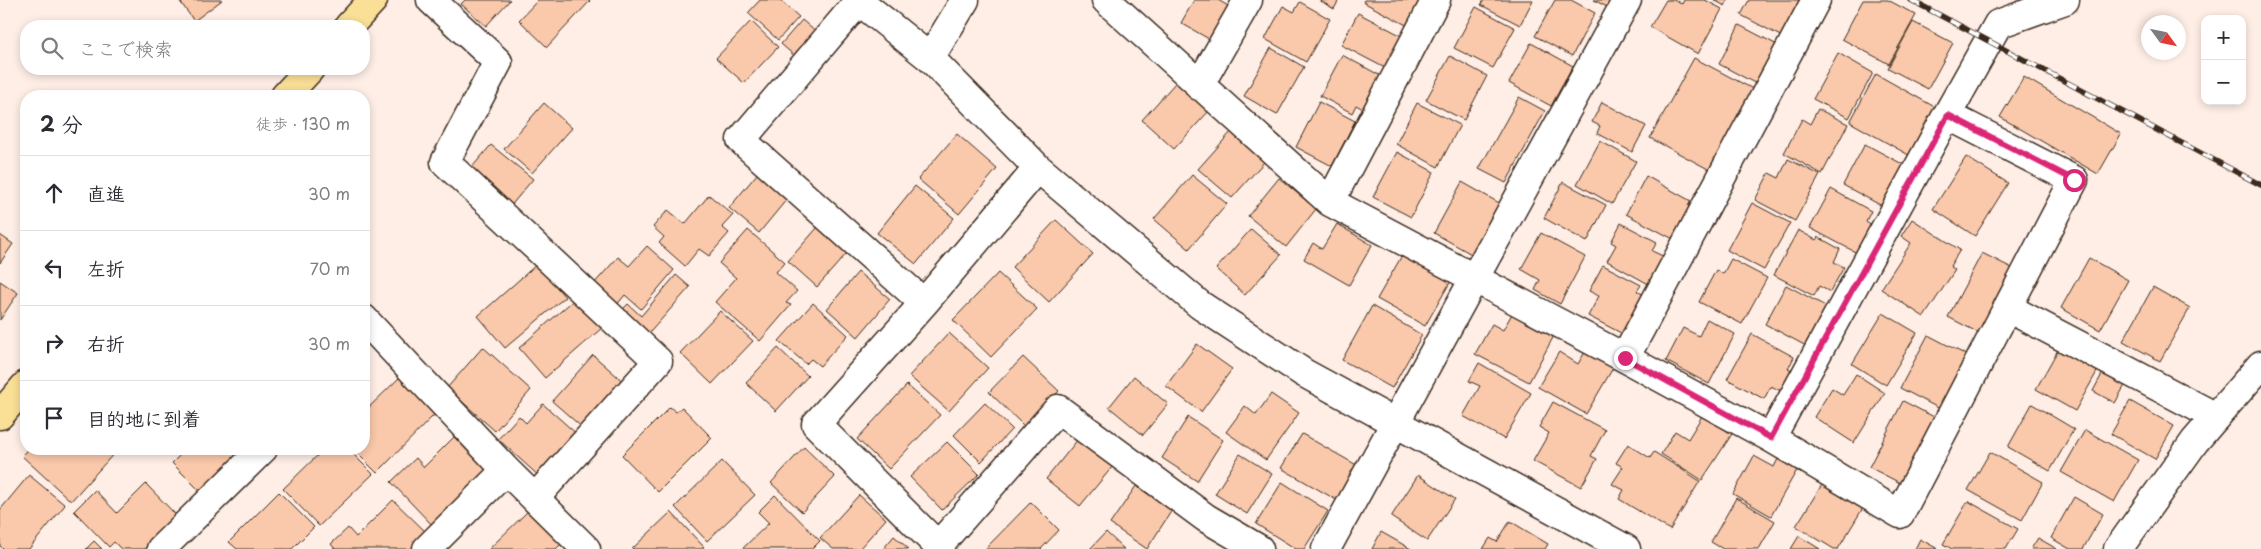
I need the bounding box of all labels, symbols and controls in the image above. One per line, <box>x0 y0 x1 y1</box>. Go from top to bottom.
north arrow <box>2141 15 2186 60</box>
map controls <box>2201 15 2246 105</box>
button: + <box>2201 15 2246 60</box>
search box <box>20 20 370 75</box>
icon: search <box>38 34 66 62</box>
text: ここで検索 <box>78 34 173 62</box>
button: − <box>2201 60 2246 105</box>
text: 2 分 <box>40 107 82 139</box>
text: 徒歩 · 130 m <box>256 111 350 135</box>
route start <box>2063 169 2086 192</box>
icon: ahead <box>40 179 68 207</box>
text: 直進 <box>87 179 125 207</box>
text: 30 m <box>308 181 350 205</box>
icon: left <box>40 254 68 282</box>
text: 左折 <box>87 254 125 282</box>
text: 70 m <box>310 256 350 280</box>
icon: right <box>40 329 68 357</box>
text: 右折 <box>87 329 125 357</box>
text: 30 m <box>308 331 350 355</box>
route end <box>1614 347 1637 370</box>
icon: arrive <box>40 404 68 432</box>
text: 目的地に到着 <box>87 404 201 432</box>

